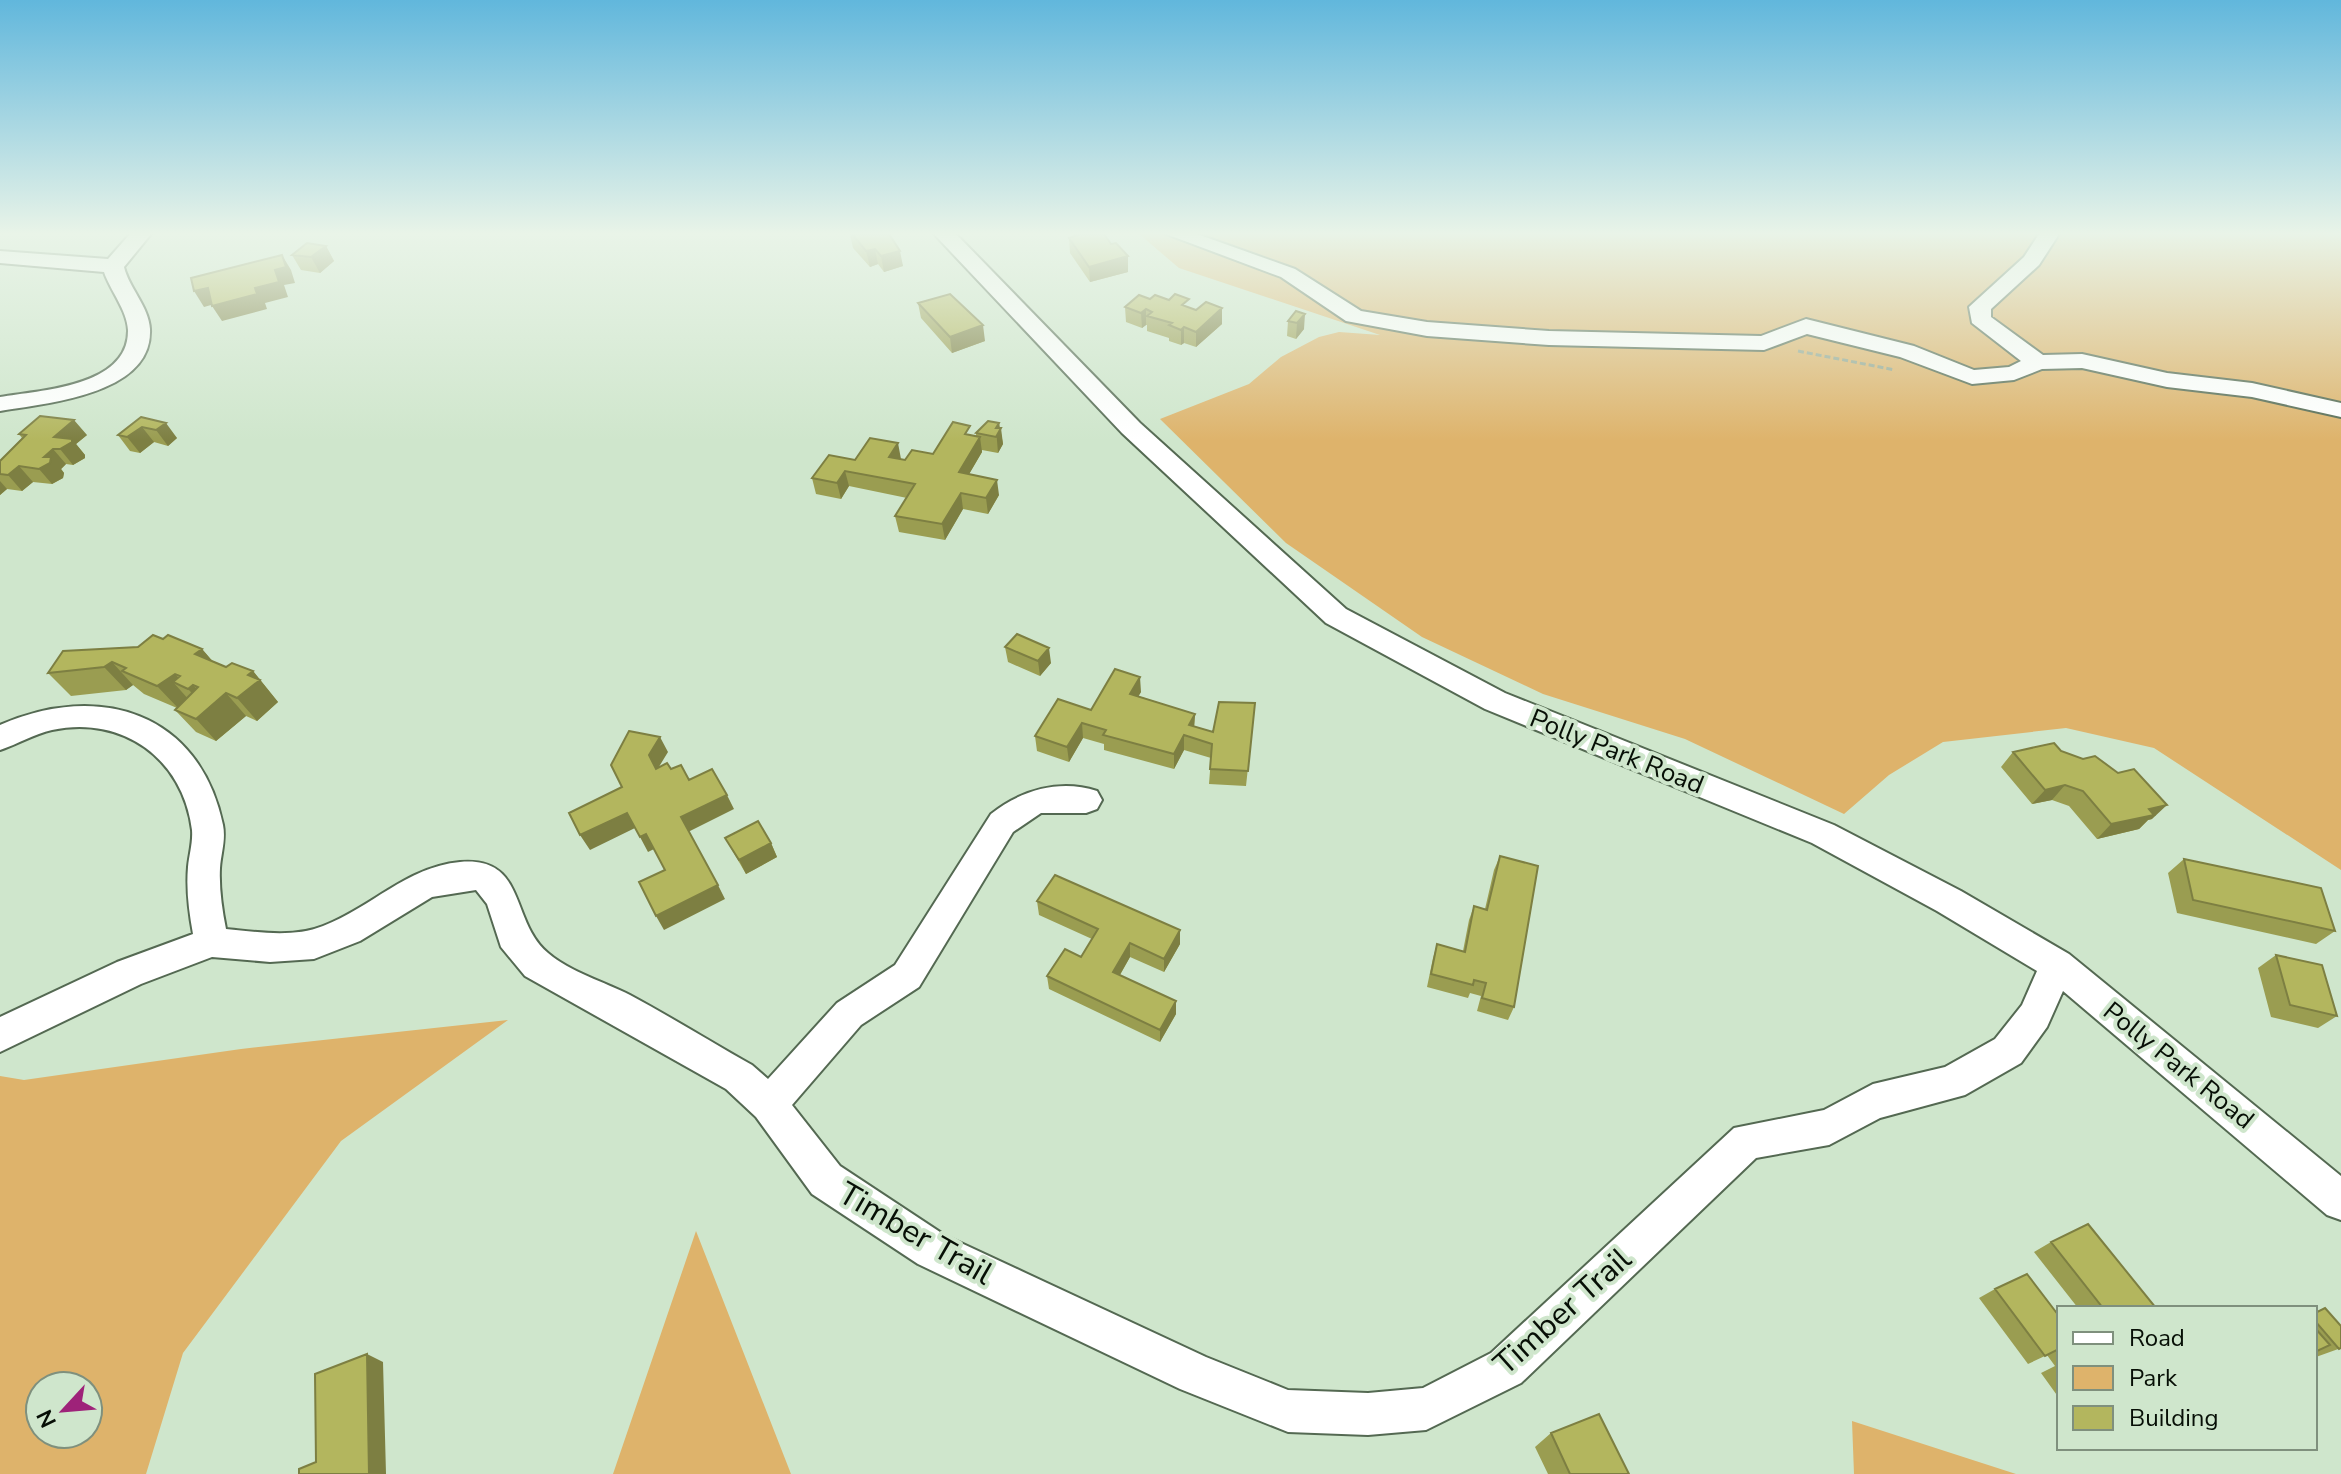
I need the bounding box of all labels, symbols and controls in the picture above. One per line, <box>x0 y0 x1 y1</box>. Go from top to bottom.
street label: Polly Park Road <box>1525 701 1709 802</box>
street label: Polly Park Road <box>2096 994 2261 1137</box>
street label: Timber Trail <box>831 1172 1001 1295</box>
street label: Timber Trail <box>1484 1238 1641 1385</box>
legend <box>2057 1306 2317 1450</box>
text: Road <box>2129 1322 2185 1354</box>
text: Park <box>2129 1362 2178 1394</box>
north arrow <box>24 1370 104 1450</box>
text: Building <box>2129 1402 2219 1434</box>
text: N <box>30 1404 64 1432</box>

